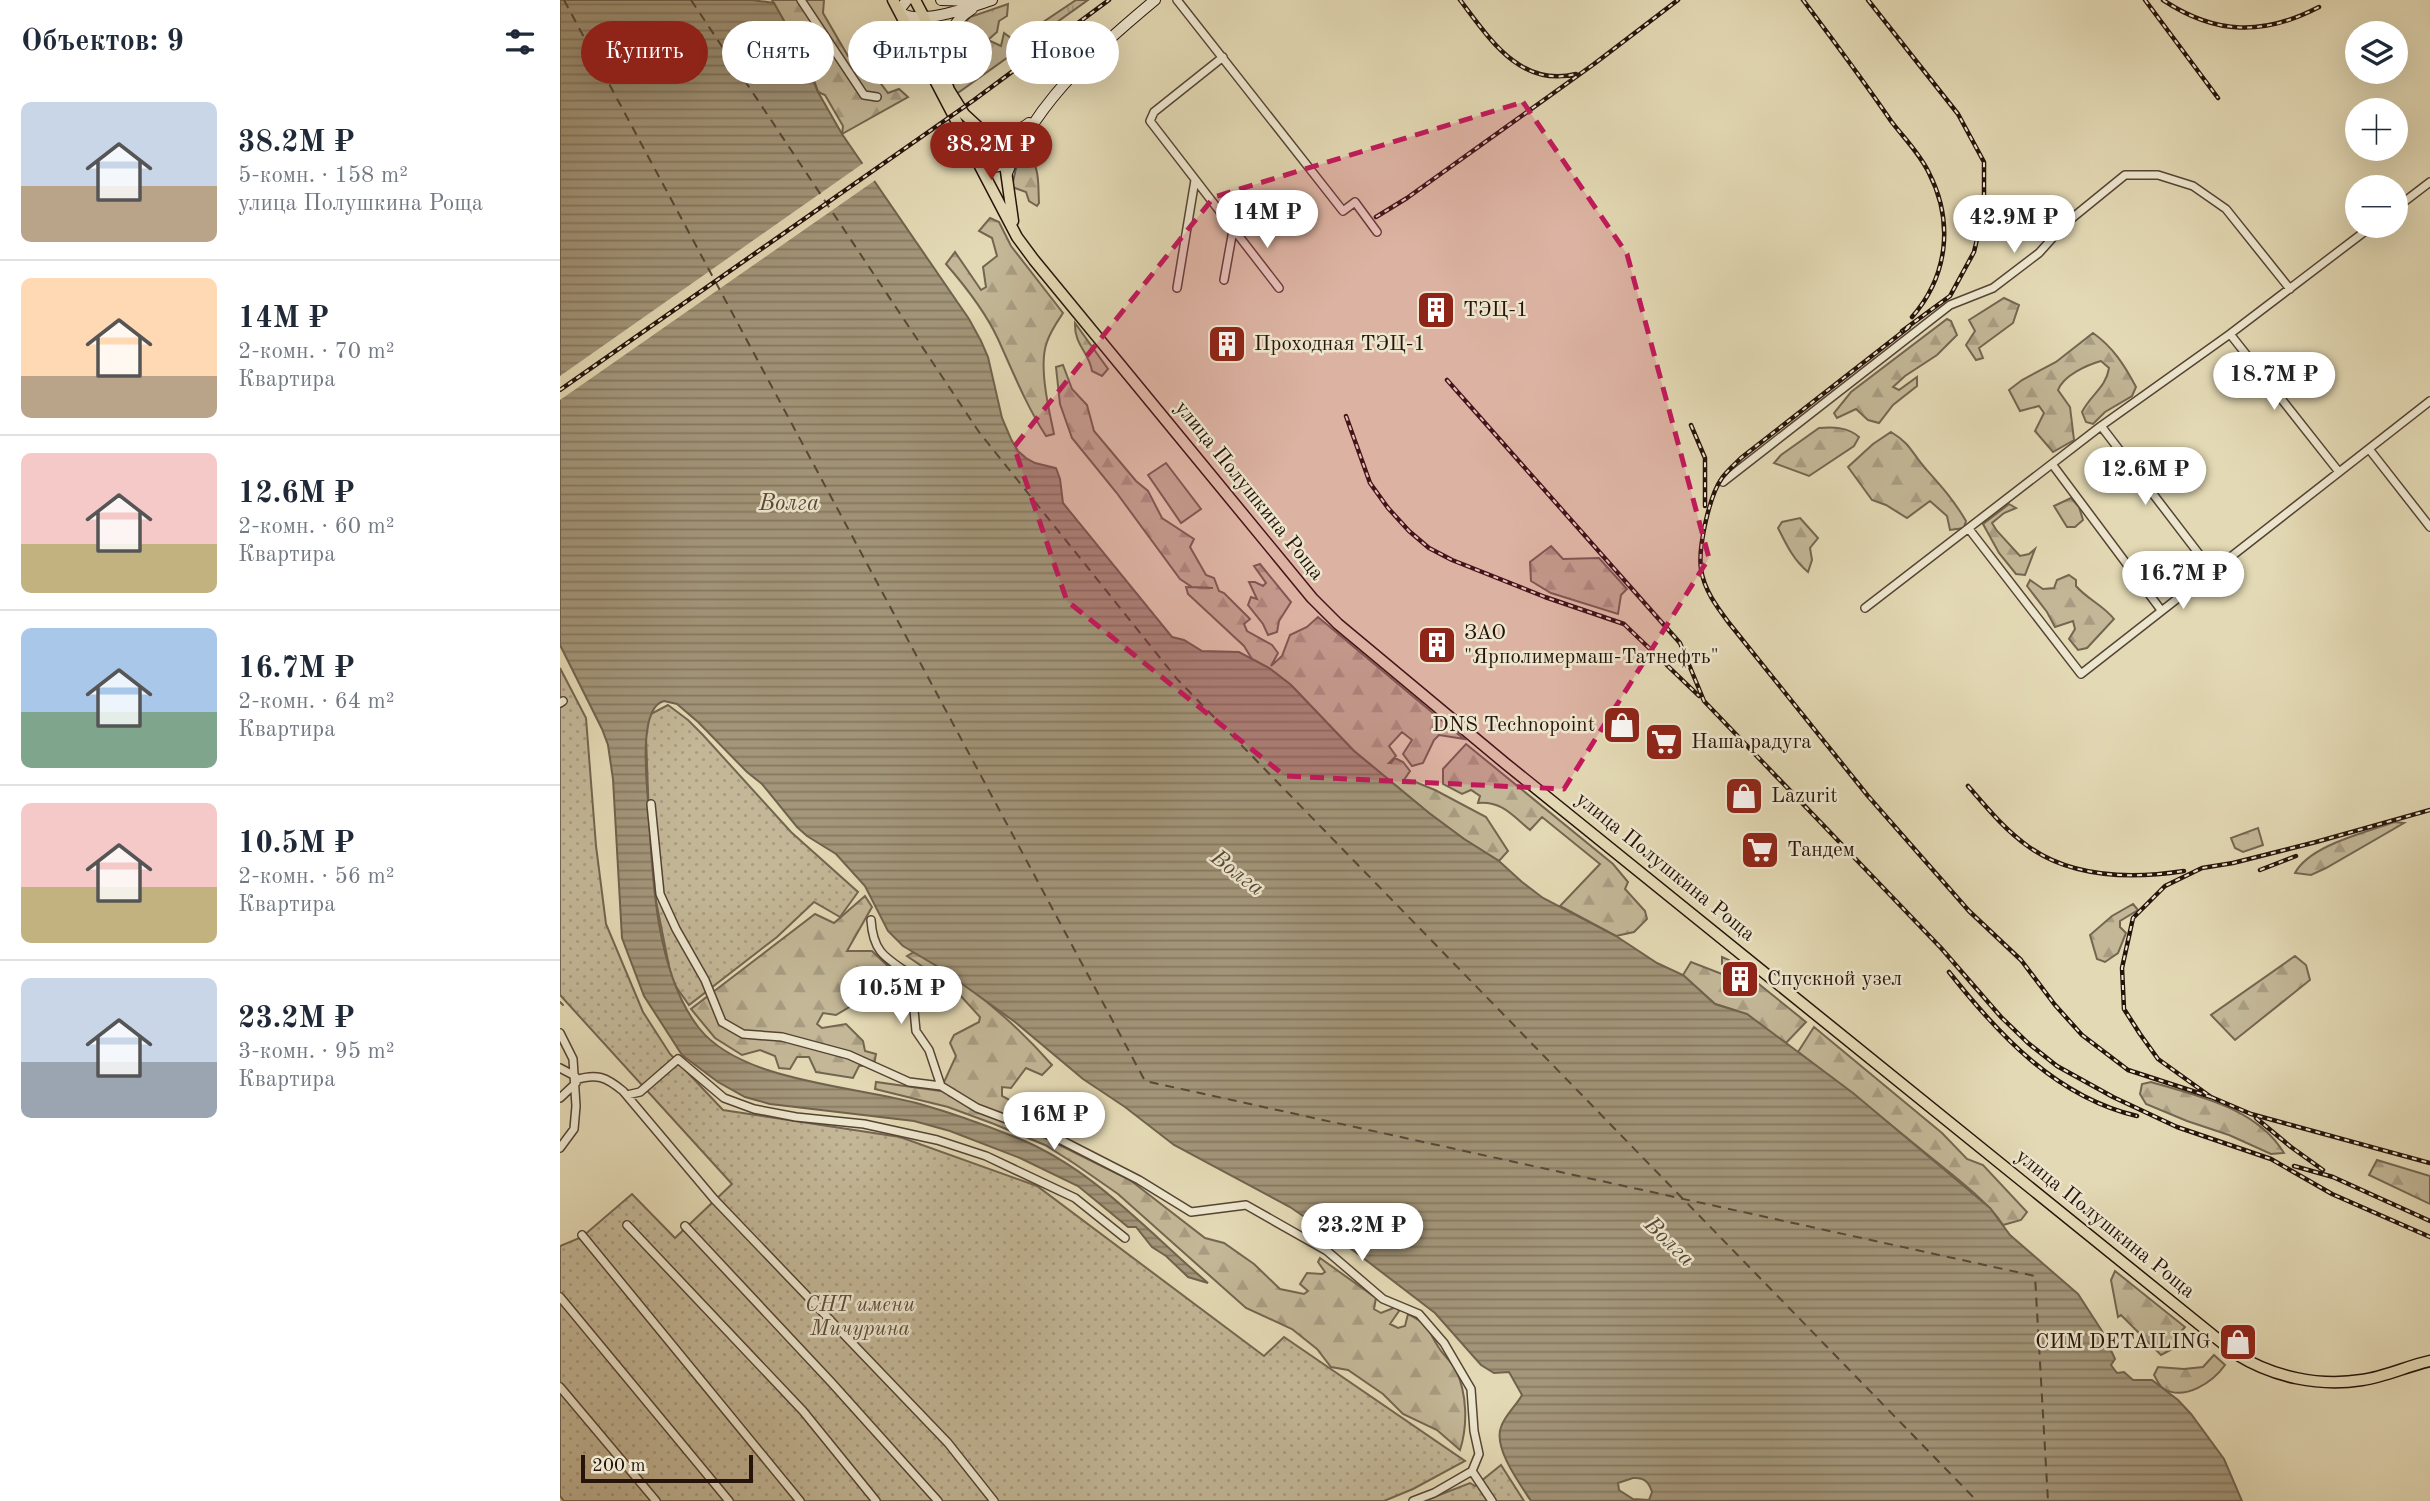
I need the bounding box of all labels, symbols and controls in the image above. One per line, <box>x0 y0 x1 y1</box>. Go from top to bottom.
chip: Купить <box>581 21 708 84</box>
chip: Снять <box>722 21 834 84</box>
chip: Фильтры <box>848 21 992 84</box>
chip: Новое <box>1006 21 1119 84</box>
map controls <box>2345 21 2408 238</box>
button: layers <box>2345 21 2408 84</box>
icon: filters <box>501 23 539 61</box>
text: Объектов: 9 <box>21 27 184 57</box>
button: + <box>2345 98 2408 161</box>
pin: 38.2M ₽ <box>926 122 1056 182</box>
text: 38.2M ₽ <box>238 128 355 158</box>
icon: home <box>77 130 161 214</box>
text: 38.2M ₽ <box>946 133 1036 156</box>
text: 5-комн. · 158 m² <box>238 164 408 187</box>
button: − <box>2345 175 2408 238</box>
pin: 14M ₽ <box>1218 190 1316 250</box>
text: улица Полушкина Роща <box>238 192 483 215</box>
pin: 42.9M ₽ <box>1949 196 2079 255</box>
text: 14M ₽ <box>1232 201 1302 224</box>
text: 42.9M ₽ <box>1969 206 2059 229</box>
building icon: ТЭЦ-1 <box>1415 289 1457 331</box>
place label: ТЭЦ-1 <box>1463 300 1528 321</box>
text: 14M ₽ <box>238 304 329 334</box>
icon: home <box>77 306 161 390</box>
building icon: Проходная ТЭЦ-1 <box>1206 323 1248 365</box>
place label: Проходная ТЭЦ-1 <box>1254 334 1426 355</box>
text: 2-комн. · 70 m² <box>238 340 395 363</box>
pin: 18.7M ₽ <box>2209 352 2339 412</box>
text: 18.7M ₽ <box>2229 363 2319 386</box>
text: Квартира <box>238 368 336 391</box>
street label: улица Полушкина Роща <box>1170 397 1328 585</box>
pin: 12.6M ₽ <box>2080 448 2210 507</box>
text: 12.6M ₽ <box>2100 458 2190 481</box>
text: 12.6M ₽ <box>238 479 355 509</box>
icon: home <box>77 481 161 565</box>
water label: Волга <box>758 492 819 515</box>
text: 2-комн. · 60 m² <box>238 515 395 538</box>
text: Квартира <box>238 543 336 566</box>
pin: 16.7M ₽ <box>2118 552 2248 611</box>
text: 16.7M ₽ <box>2138 562 2228 585</box>
place label: ЗАО "Ярполимермаш-Татнефть" <box>1464 623 1719 668</box>
building icon: ЗАО "Ярполимермаш-Татнефть" <box>1416 624 1458 666</box>
text: 16.7M ₽ <box>238 654 355 684</box>
icon: home <box>77 656 161 740</box>
text: 2-комн. · 64 m² <box>238 690 395 713</box>
shop icon: DNS Technopoint <box>1601 704 1643 746</box>
place label: DNS Technopoint <box>1432 715 1595 736</box>
text: Квартира <box>238 718 336 741</box>
supermarket icon: Наша радуга <box>1643 721 1685 763</box>
place label: Наша радуга <box>1691 732 1812 753</box>
shop icon: Lazurit <box>1723 775 1765 817</box>
place label: Lazurit <box>1771 786 1838 807</box>
street label: улица Полушкина Роща <box>1571 788 1759 946</box>
text: 10.5M ₽ <box>238 829 355 859</box>
supermarket icon: Тандем <box>1739 829 1781 871</box>
icon: home <box>77 831 161 915</box>
place label: Тандем <box>1787 840 1855 861</box>
water label: Волга <box>1205 845 1268 900</box>
text: 2-комн. · 56 m² <box>238 865 395 888</box>
text: Квартира <box>238 893 336 916</box>
building icon: Спускной узел <box>1719 958 1761 1000</box>
pin: 10.5M ₽ <box>836 967 966 1026</box>
place label: Спускной узел <box>1767 969 1902 990</box>
text: 10.5M ₽ <box>856 977 946 1000</box>
text: 23.2M ₽ <box>238 1004 355 1034</box>
icon: home <box>77 1006 161 1090</box>
text: 3-комн. · 95 m² <box>238 1040 395 1063</box>
text: Квартира <box>238 1068 336 1091</box>
pin: 16M ₽ <box>1005 1092 1103 1152</box>
text: 16M ₽ <box>1019 1103 1089 1126</box>
street label: улица Полушкина Роща <box>2011 1145 2199 1303</box>
pin: 23.2M ₽ <box>1297 1204 1427 1263</box>
water label: Волга <box>1639 1212 1699 1271</box>
text: 23.2M ₽ <box>1317 1214 1407 1237</box>
park label: СНТ имени Мичурина <box>805 1295 915 1340</box>
shop icon: СИМ DETAILING <box>2217 1321 2259 1363</box>
place label: СИМ DETAILING <box>2035 1332 2211 1353</box>
scale bar <box>581 1452 752 1484</box>
text: 200 m <box>592 1457 645 1476</box>

